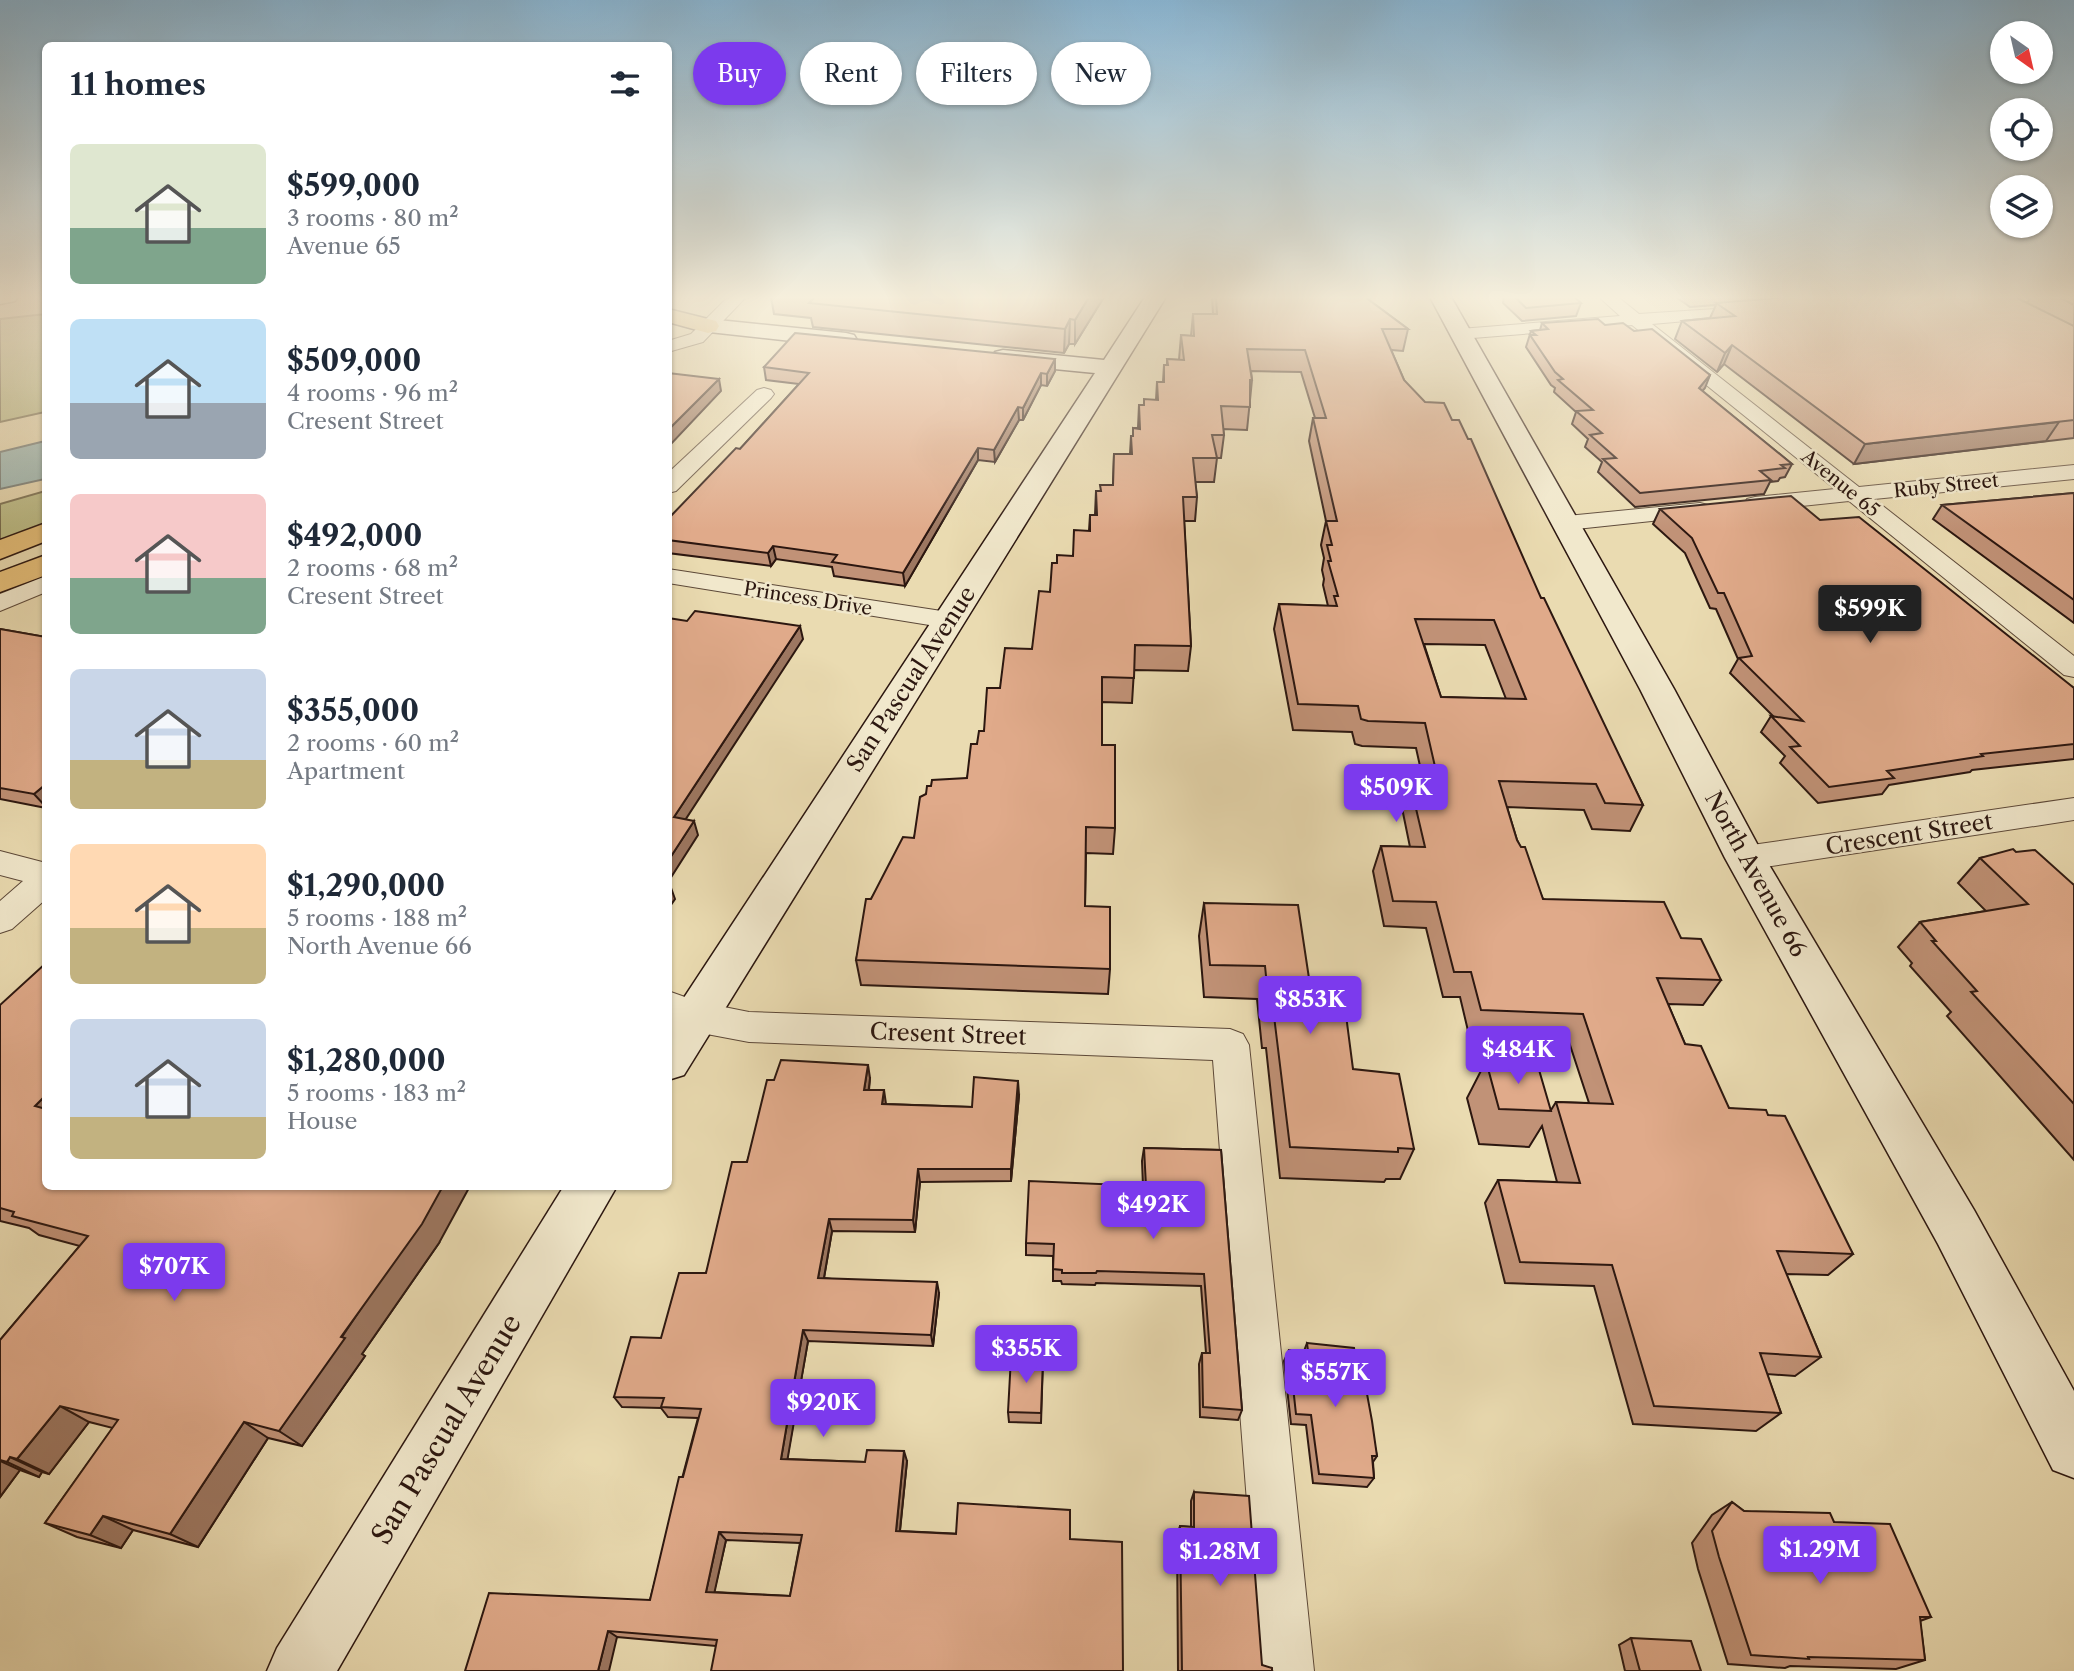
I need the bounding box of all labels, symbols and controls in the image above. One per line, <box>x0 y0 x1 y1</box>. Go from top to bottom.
north arrow <box>1990 21 2053 84</box>
map controls <box>1990 21 2053 238</box>
chip: Buy <box>693 42 786 105</box>
chip: Rent <box>800 42 902 105</box>
chip: Filters <box>916 42 1037 105</box>
chip: New <box>1051 42 1151 105</box>
icon: filters <box>606 65 644 103</box>
text: 11 homes <box>70 66 206 103</box>
button: locate <box>1990 98 2053 161</box>
text: $599,000 <box>287 167 420 204</box>
icon: home <box>126 172 210 256</box>
button: layers <box>1990 175 2053 238</box>
text: 3 rooms · 80 m² <box>287 204 459 232</box>
text: Avenue 65 <box>287 232 401 260</box>
text: $509,000 <box>287 342 421 379</box>
icon: home <box>126 347 210 431</box>
text: 4 rooms · 96 m² <box>287 379 458 407</box>
text: Cresent Street <box>287 407 444 435</box>
street label: Avenue 65 <box>1796 444 1884 522</box>
street label: Ruby Street <box>1892 469 2000 502</box>
text: $492,000 <box>287 517 422 554</box>
icon: home <box>126 522 210 606</box>
text: 2 rooms · 68 m² <box>287 554 458 582</box>
street label: Princess Drive <box>742 577 874 620</box>
street label: San Pascual Avenue <box>841 581 981 777</box>
text: Cresent Street <box>287 582 444 610</box>
pin: $599K <box>1821 586 1919 645</box>
text: $599K <box>1834 594 1906 622</box>
text: $355,000 <box>287 692 419 729</box>
icon: home <box>126 697 210 781</box>
text: 2 rooms · 60 m² <box>287 729 459 757</box>
text: Apartment <box>287 757 405 785</box>
pin: $509K <box>1347 764 1445 824</box>
text: $509K <box>1360 773 1432 801</box>
street label: North Avenue 66 <box>1699 786 1813 962</box>
street label: Crescent Street <box>1823 807 1995 861</box>
text: $1,290,000 <box>287 867 445 904</box>
icon: home <box>126 872 210 956</box>
text: 5 rooms · 188 m² <box>287 904 467 932</box>
text: North Avenue 66 <box>287 932 472 960</box>
pin: $853K <box>1261 976 1359 1036</box>
text: $853K <box>1274 985 1346 1013</box>
street label: Cresent Street <box>869 1017 1027 1051</box>
pin: $484K <box>1469 1026 1567 1086</box>
text: $484K <box>1482 1035 1554 1063</box>
text: $1,280,000 <box>287 1042 446 1079</box>
icon: home <box>126 1047 210 1131</box>
text: 5 rooms · 183 m² <box>287 1079 466 1107</box>
text: House <box>287 1107 357 1135</box>
pin: $492K <box>1104 1182 1202 1241</box>
text: $492K <box>1117 1190 1189 1218</box>
pin: $707K <box>125 1244 223 1303</box>
text: $707K <box>139 1252 209 1280</box>
street label: San Pascual Avenue <box>364 1308 528 1550</box>
pin: $355K <box>977 1326 1075 1385</box>
text: $355K <box>991 1334 1061 1362</box>
pin: $557K <box>1286 1350 1384 1409</box>
text: $557K <box>1301 1358 1369 1386</box>
pin: $920K <box>774 1380 872 1439</box>
text: $920K <box>786 1388 860 1416</box>
pin: $1.29M <box>1763 1526 1877 1586</box>
pin: $1.28M <box>1163 1528 1277 1588</box>
text: $1.29M <box>1779 1535 1861 1563</box>
text: $1.28M <box>1179 1537 1261 1565</box>

